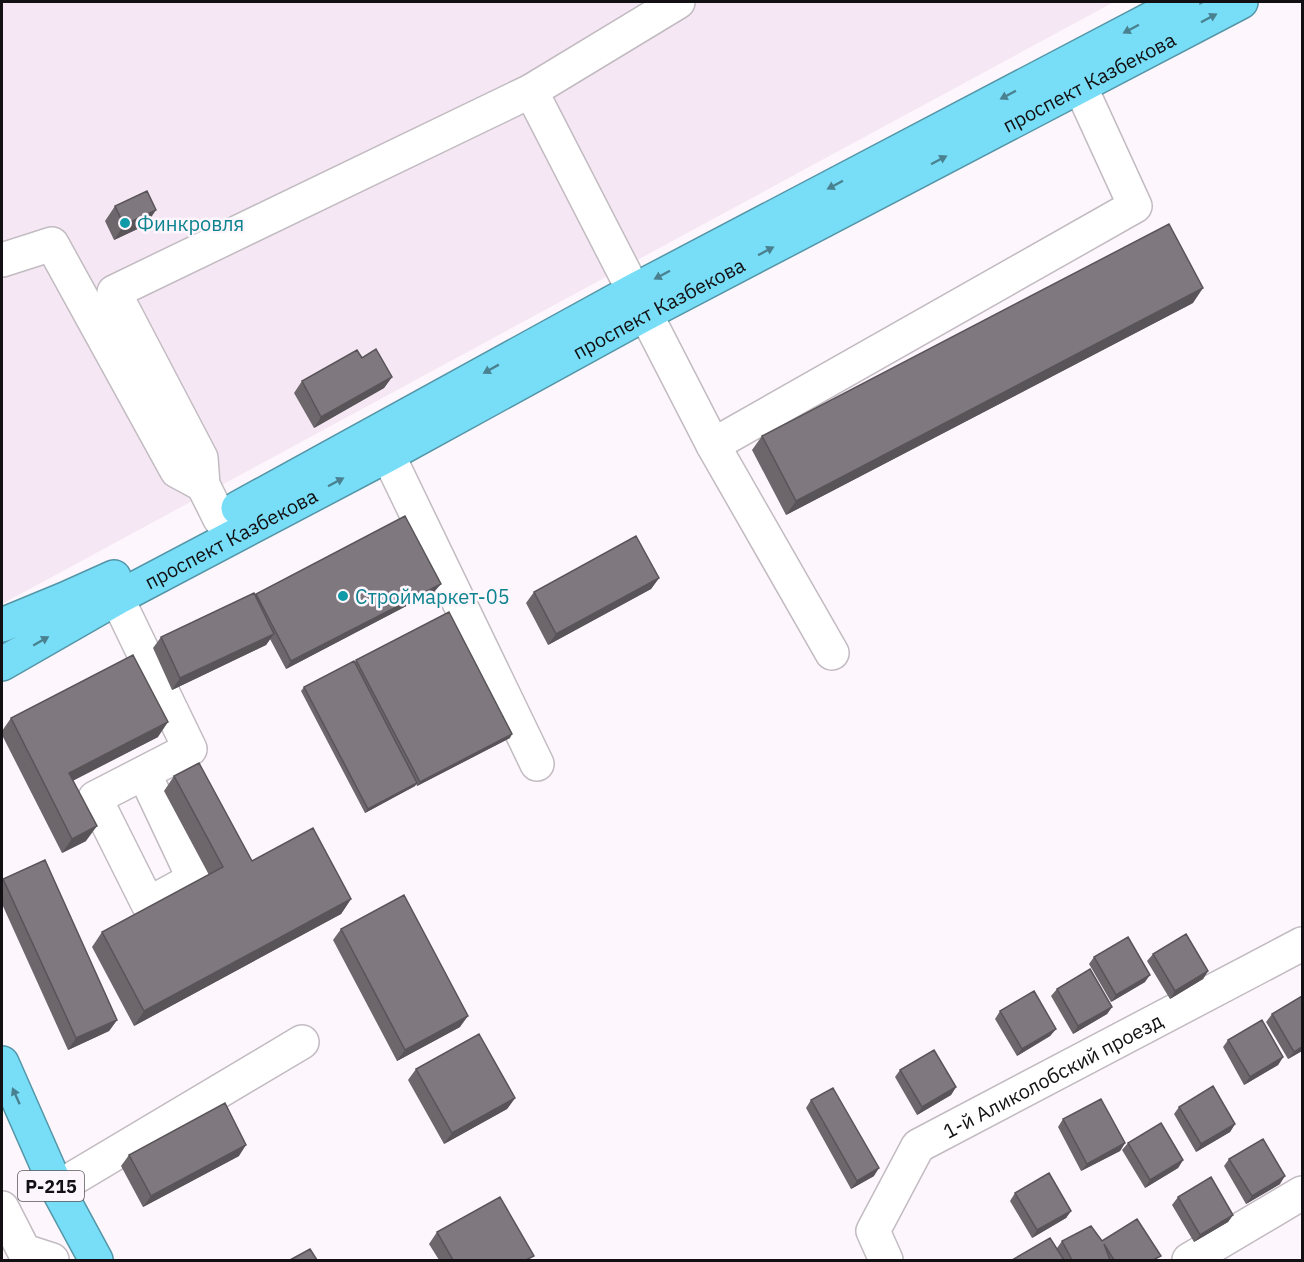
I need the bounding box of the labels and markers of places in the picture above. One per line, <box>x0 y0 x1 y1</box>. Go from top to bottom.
place label: Финкровля <box>137 210 244 237</box>
marker: Финкровля <box>118 216 132 230</box>
place label: Строймаркет-05 <box>355 583 510 610</box>
marker: Строймаркет-05 <box>336 589 350 603</box>

